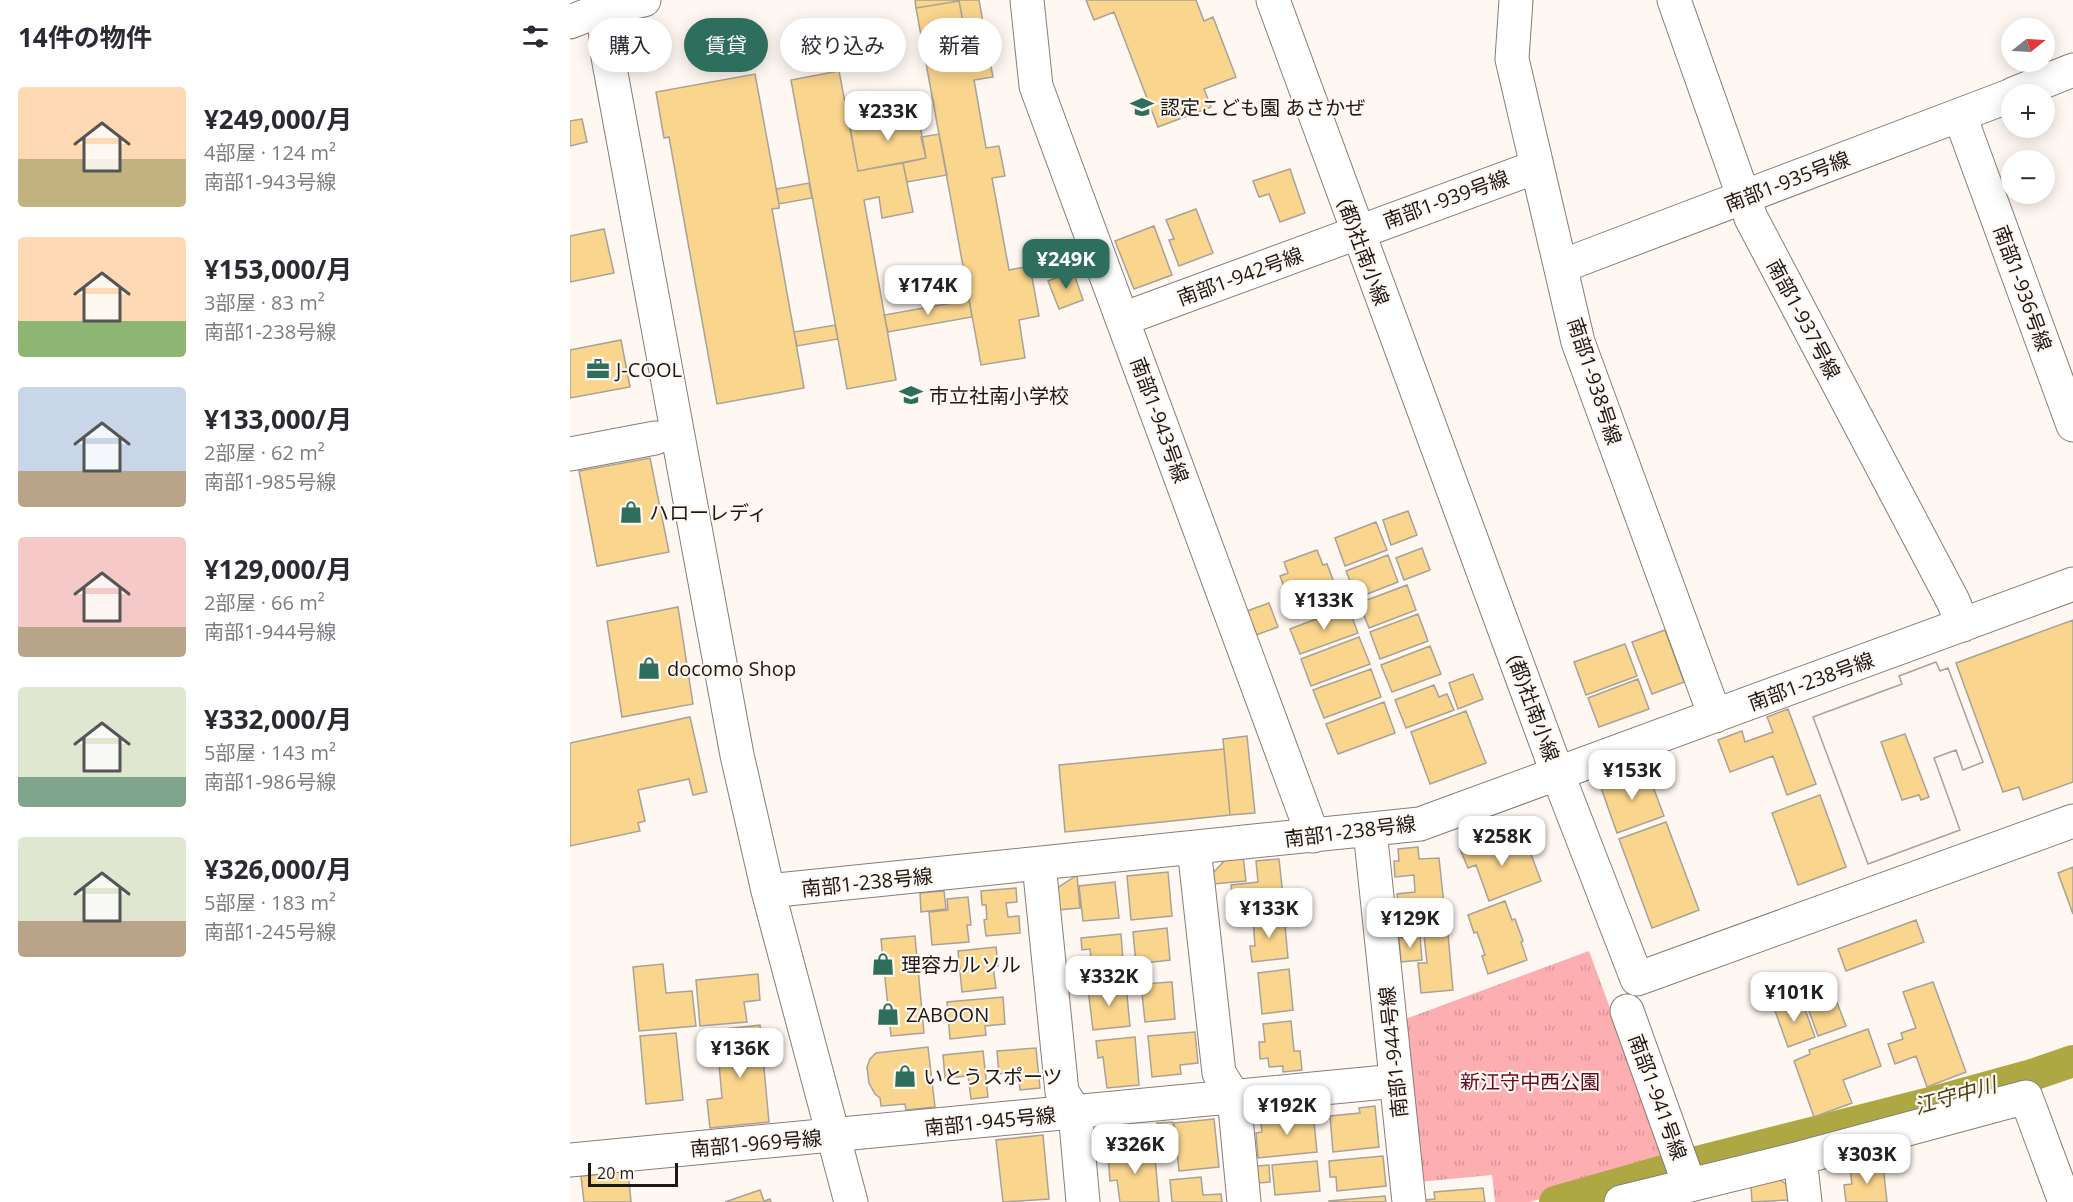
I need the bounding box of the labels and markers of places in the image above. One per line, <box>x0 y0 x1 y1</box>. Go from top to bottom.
pin: ¥233K <box>846 91 930 142</box>
school or university icon: 認定こども園 あさかぜ <box>1129 94 1155 120</box>
place label: 認定こども園 あさかぜ <box>1160 94 1365 121</box>
pin: ¥249K <box>1024 239 1108 290</box>
pin: ¥174K <box>886 265 970 316</box>
office icon: J-COOL <box>585 356 611 382</box>
place label: J-COOL <box>614 356 682 383</box>
school or university icon: 市立社南小学校 <box>898 382 924 408</box>
place label: 市立社南小学校 <box>929 382 1069 409</box>
shop icon: ハローレディ <box>618 499 644 525</box>
place label: ハローレディ <box>649 499 768 526</box>
pin: ¥133K <box>1282 580 1366 631</box>
shop icon: docomo Shop <box>636 655 662 681</box>
place label: docomo Shop <box>667 655 796 682</box>
pin: ¥153K <box>1590 750 1674 801</box>
pin: ¥258K <box>1460 816 1544 867</box>
pin: ¥133K <box>1227 888 1311 939</box>
pin: ¥129K <box>1368 898 1452 949</box>
shop icon: 理容カルソル <box>870 951 896 977</box>
place label: 理容カルソル <box>901 951 1021 978</box>
pin: ¥332K <box>1067 956 1151 1007</box>
pin: ¥101K <box>1752 972 1836 1023</box>
shop icon: ZABOON <box>875 1001 901 1027</box>
place label: ZABOON <box>906 1001 989 1028</box>
pin: ¥136K <box>698 1028 782 1079</box>
shop icon: いとうスポーツ <box>892 1063 918 1089</box>
place label: いとうスポーツ <box>923 1063 1063 1090</box>
pin: ¥192K <box>1245 1085 1329 1136</box>
pin: ¥326K <box>1093 1124 1177 1175</box>
pin: ¥303K <box>1825 1134 1909 1185</box>

